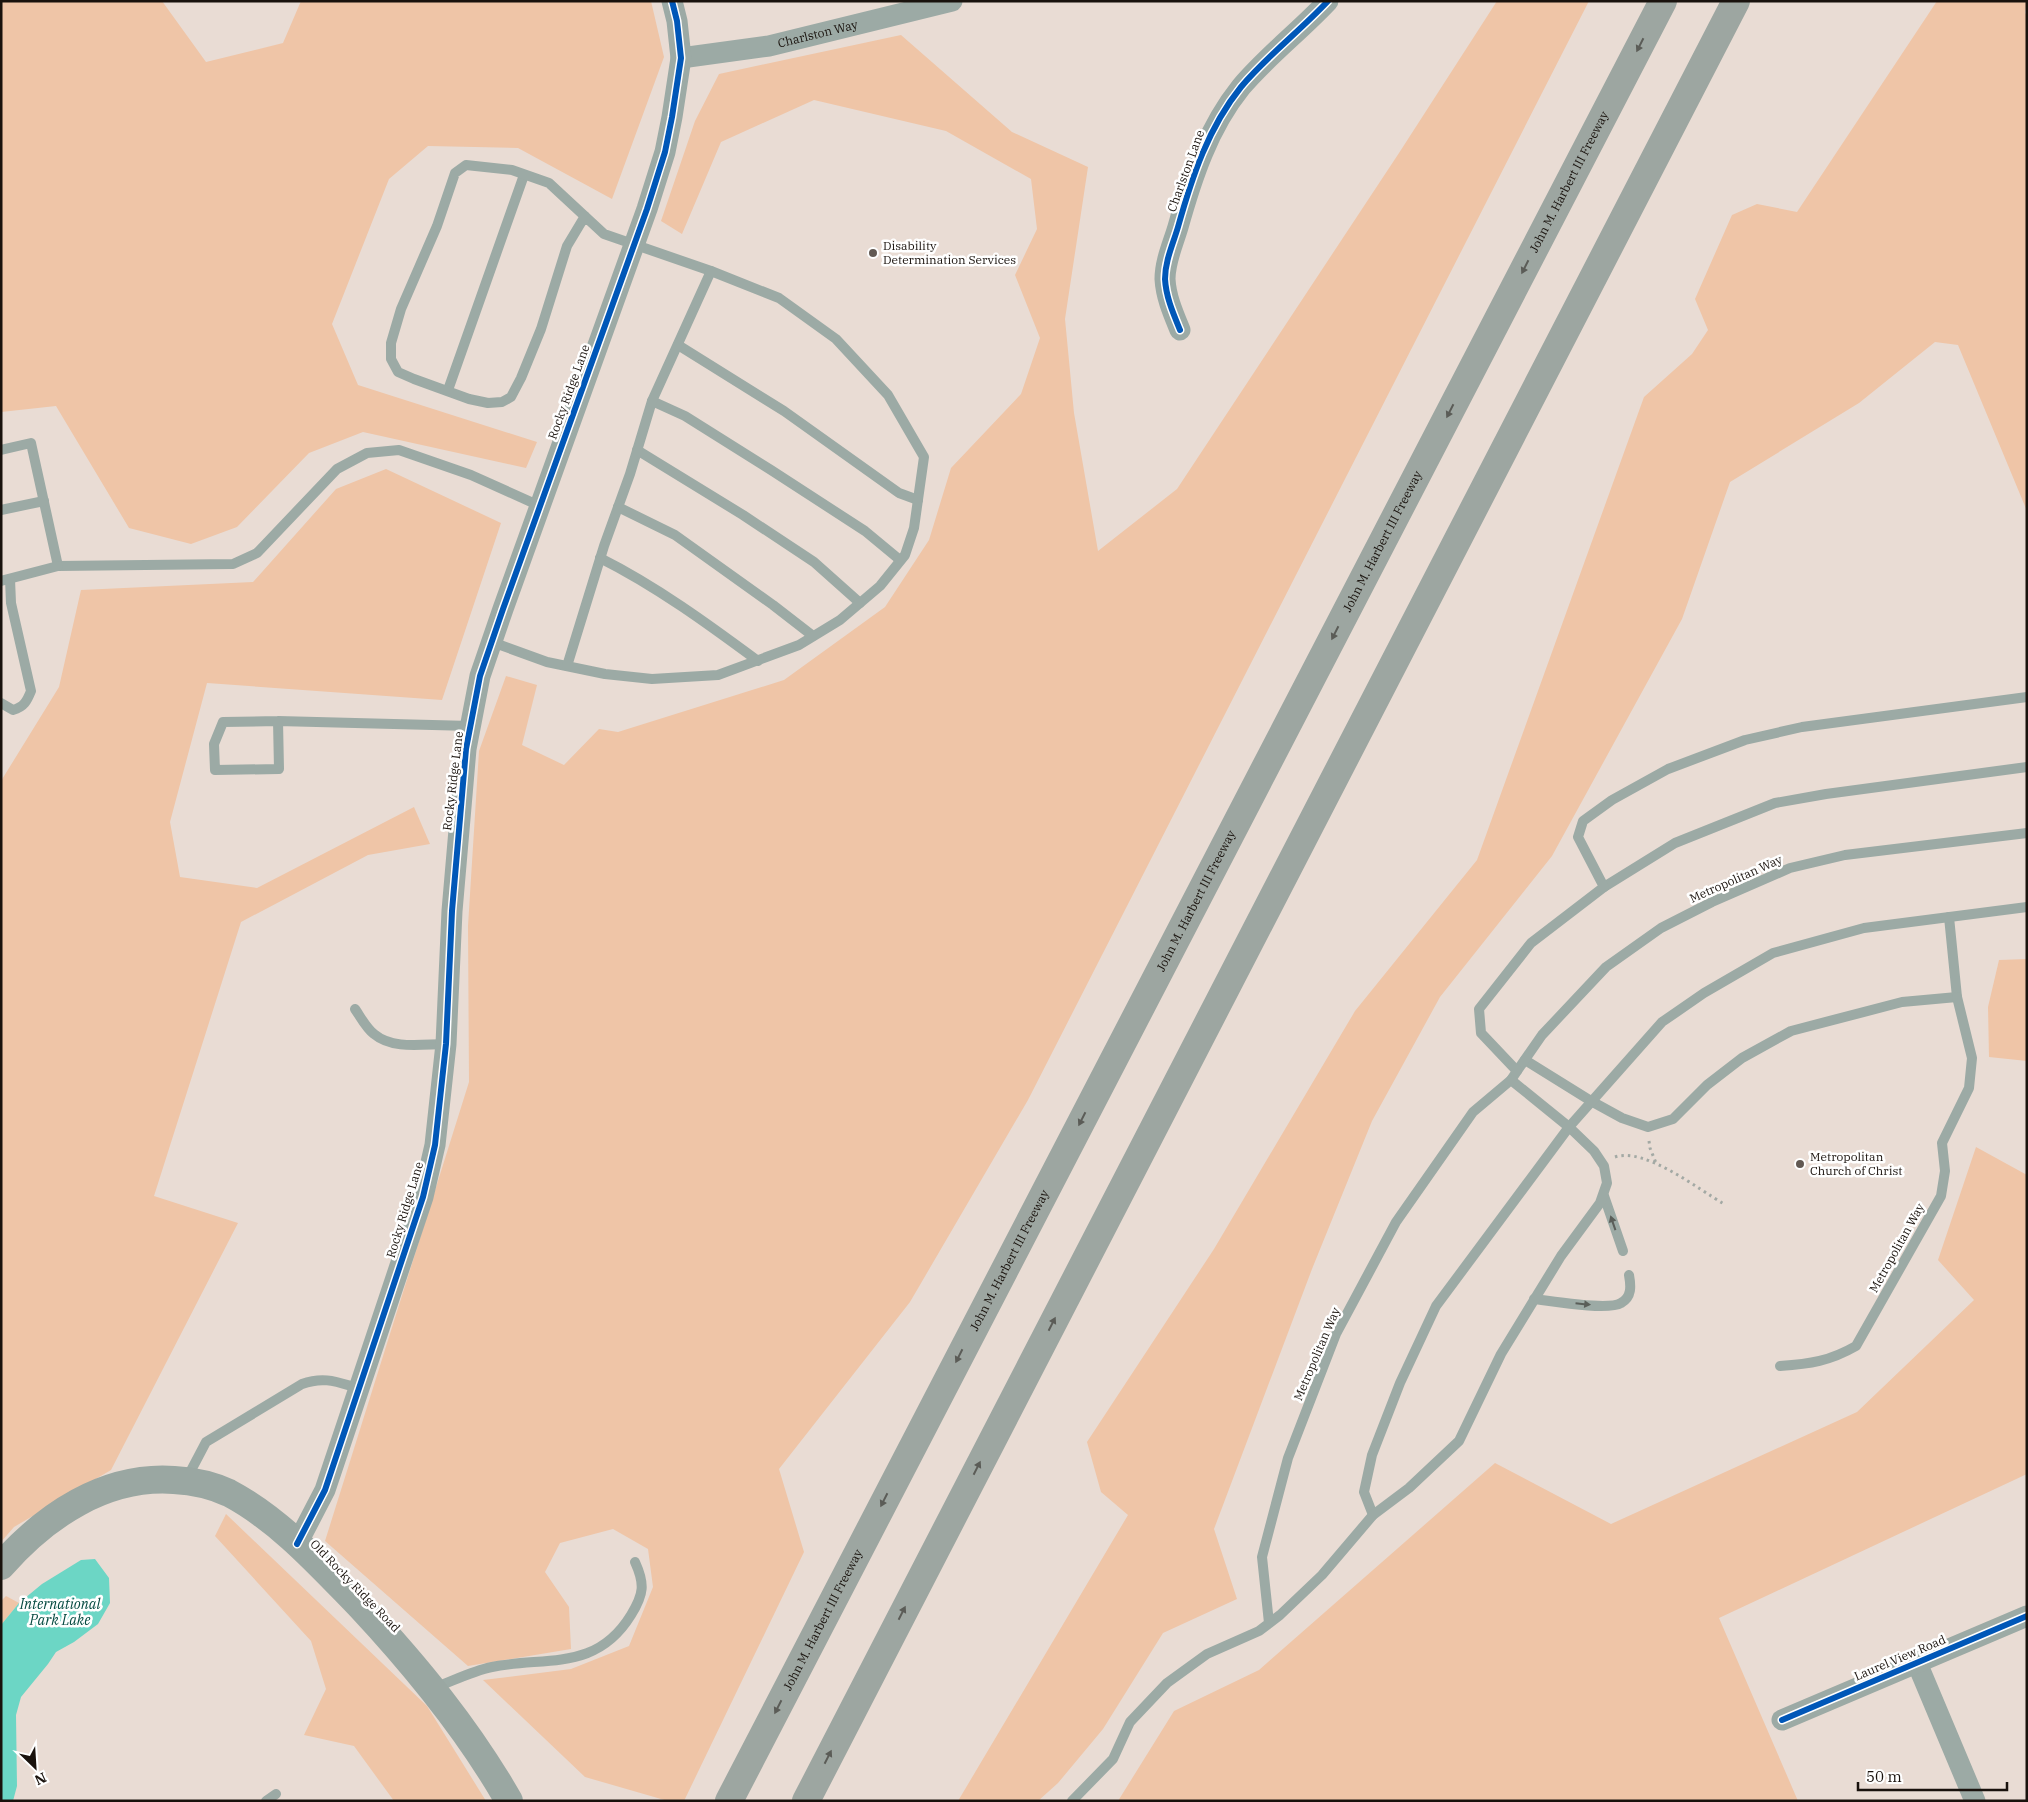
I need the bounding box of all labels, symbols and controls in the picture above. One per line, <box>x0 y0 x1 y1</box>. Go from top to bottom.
street label: Charlston Way <box>776 16 860 51</box>
one-way arrow <box>1636 37 1644 52</box>
street label: John M. Harbert III Freeway <box>1526 108 1612 255</box>
street label: Charlston Lane <box>1164 128 1207 214</box>
place label: Disability Determination Services <box>883 238 1016 267</box>
marker: Disability Determination Services <box>867 247 879 259</box>
one-way arrow <box>1521 259 1529 274</box>
street label: Rocky Ridge Lane <box>544 342 593 441</box>
one-way arrow <box>1446 403 1454 418</box>
street label: John M. Harbert III Freeway <box>1339 468 1425 614</box>
one-way arrow <box>1331 625 1339 640</box>
street label: Rocky Ridge Lane <box>439 731 466 831</box>
street label: John M. Harbert III Freeway <box>1153 827 1239 974</box>
street label: Metropolitan Way <box>1687 851 1785 906</box>
one-way arrow <box>1078 1111 1086 1126</box>
place label: Metropolitan Church of Christ <box>1810 1149 1902 1178</box>
marker: Metropolitan Church of Christ <box>1794 1158 1806 1170</box>
street label: Rocky Ridge Lane <box>383 1160 426 1260</box>
street label: John M. Harbert III Freeway <box>966 1187 1052 1333</box>
street label: Metropolitan Way <box>1866 1200 1928 1295</box>
one-way arrow <box>1609 1216 1616 1231</box>
one-way arrow <box>1575 1300 1591 1308</box>
street label: Metropolitan Way <box>1290 1304 1343 1403</box>
one-way arrow <box>1048 1317 1056 1331</box>
one-way arrow <box>955 1349 963 1363</box>
one-way arrow <box>973 1461 981 1476</box>
one-way arrow <box>880 1494 889 1507</box>
street label: Old Rocky Ridge Road <box>307 1536 403 1635</box>
street label: John M. Harbert III Freeway <box>780 1546 866 1693</box>
water label: International Park Lake <box>19 1595 101 1629</box>
one-way arrow <box>898 1606 906 1620</box>
street label: Laurel View Road <box>1852 1632 1948 1684</box>
one-way arrow <box>773 1700 782 1714</box>
north arrow <box>10 1742 60 1792</box>
one-way arrow <box>824 1750 832 1765</box>
scale bar <box>1858 1760 2007 1792</box>
text: 50 m <box>1866 1767 1902 1786</box>
text: N <box>32 1768 49 1789</box>

